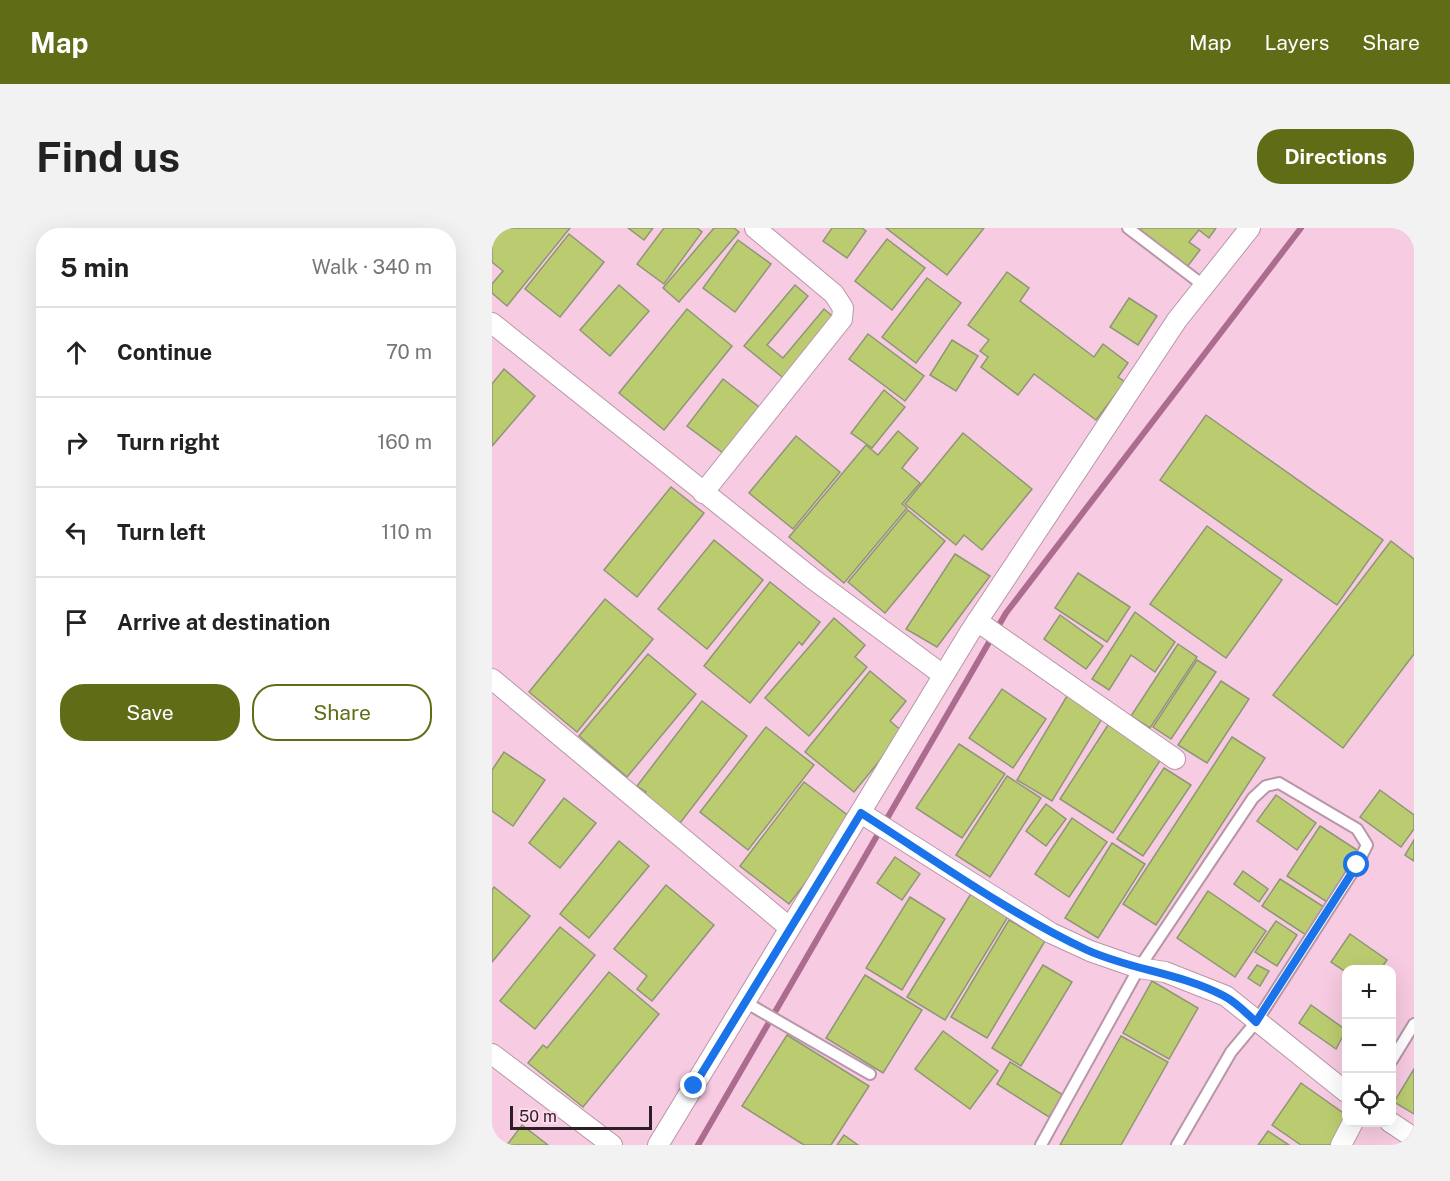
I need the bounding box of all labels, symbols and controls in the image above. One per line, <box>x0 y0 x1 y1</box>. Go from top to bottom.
text: Map <box>30 26 89 59</box>
text: Map <box>1189 30 1232 55</box>
text: Layers <box>1265 30 1329 55</box>
text: Share <box>1362 30 1420 55</box>
button: Directions <box>1257 129 1414 184</box>
text: Find us <box>36 132 180 181</box>
text: 5 min <box>60 252 129 283</box>
text: Walk · 340 m <box>312 255 432 279</box>
icon: ahead <box>60 336 93 369</box>
text: Continue <box>117 339 212 365</box>
text: 70 m <box>386 340 432 364</box>
icon: right <box>60 426 93 459</box>
text: Turn right <box>117 429 220 455</box>
text: 160 m <box>377 430 432 454</box>
icon: left <box>60 516 93 549</box>
text: Turn left <box>117 519 206 545</box>
text: 110 m <box>381 520 432 544</box>
icon: arrive <box>60 606 93 639</box>
text: Arrive at destination <box>117 609 330 635</box>
button: Save <box>60 684 240 741</box>
button: Share <box>252 684 432 741</box>
route start <box>1343 851 1369 877</box>
map controls <box>1342 965 1396 1127</box>
button: + <box>1342 965 1396 1019</box>
button: − <box>1342 1019 1396 1073</box>
route end <box>680 1072 706 1098</box>
button: locate <box>1342 1073 1396 1127</box>
scale bar <box>510 1103 652 1130</box>
text: 50 m <box>519 1107 557 1126</box>

